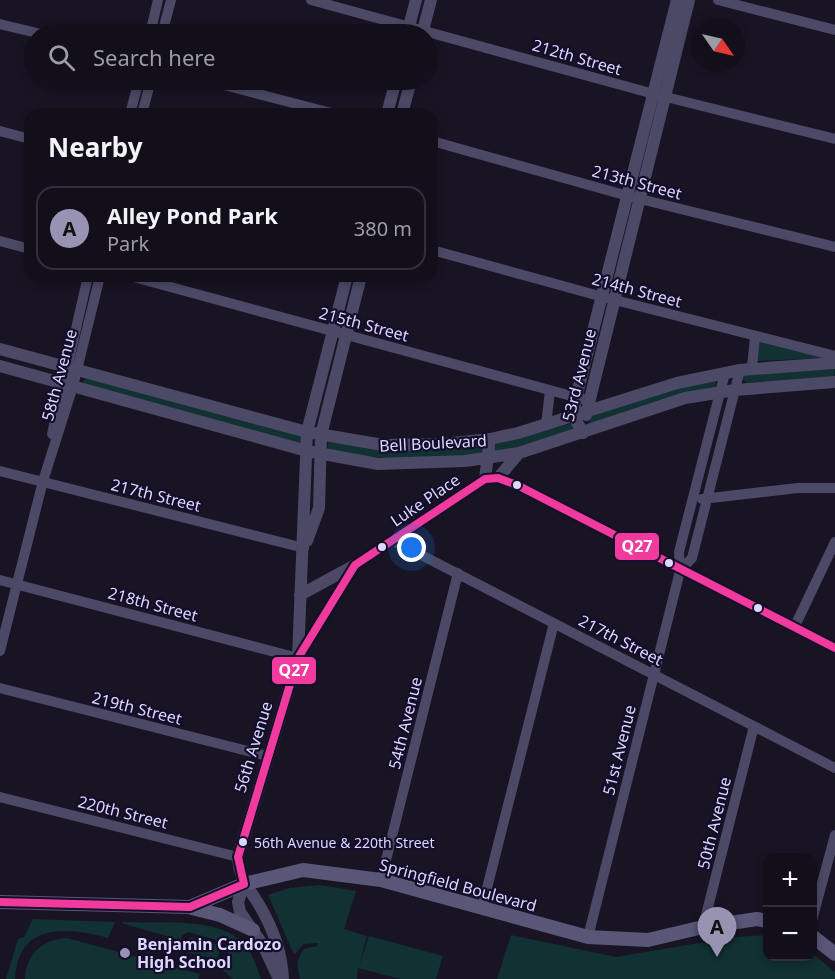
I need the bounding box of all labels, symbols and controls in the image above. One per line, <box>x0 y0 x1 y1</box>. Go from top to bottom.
north arrow <box>691 18 745 72</box>
search box <box>24 24 438 90</box>
street label: 212th Street <box>530 34 624 80</box>
icon: search <box>45 41 78 74</box>
text: Search here <box>93 42 215 72</box>
text: Nearby <box>48 129 143 165</box>
street label: 213th Street <box>590 159 684 205</box>
text: Alley Pond Park <box>107 200 278 230</box>
text: A <box>63 215 76 242</box>
text: 380 m <box>354 215 412 242</box>
text: Park <box>107 230 149 257</box>
street label: 214th Street <box>590 267 684 313</box>
street label: 215th Street <box>317 301 411 347</box>
street label: 53rd Avenue <box>557 326 601 424</box>
street label: 58th Avenue <box>36 327 82 423</box>
street label: Bell Boulevard <box>379 429 487 457</box>
street label: Luke Place <box>386 469 464 531</box>
street label: 217th Street <box>109 473 203 517</box>
unlabelled marker <box>511 479 523 491</box>
line badge: Q27 <box>614 532 660 561</box>
your location <box>397 533 426 562</box>
text: Q27 <box>622 535 652 557</box>
unlabelled marker <box>376 541 388 553</box>
unlabelled marker <box>663 557 675 569</box>
street label: 218th Street <box>106 581 200 627</box>
unlabelled marker <box>752 602 764 614</box>
street label: 217th Street <box>575 609 667 671</box>
line badge: Q27 <box>271 656 317 685</box>
text: Q27 <box>279 659 309 681</box>
street label: 54th Avenue <box>383 675 427 771</box>
street label: 219th Street <box>90 686 184 730</box>
street label: 56th Avenue <box>229 699 277 795</box>
street label: 51st Avenue <box>597 703 641 797</box>
street label: 50th Avenue <box>692 775 736 871</box>
street label: 220th Street <box>76 790 170 834</box>
place label: 56th Avenue & 220th Street <box>254 833 435 852</box>
marker: 56th Avenue & 220th Street <box>237 836 249 848</box>
street label: Springfield Boulevard <box>377 853 539 917</box>
map controls <box>763 853 817 961</box>
button: + <box>763 853 817 907</box>
button: − <box>763 907 817 961</box>
pin: A <box>698 908 736 957</box>
place label: Benjamin Cardozo High School <box>137 933 281 973</box>
marker: Benjamin Cardozo High School <box>118 946 132 960</box>

